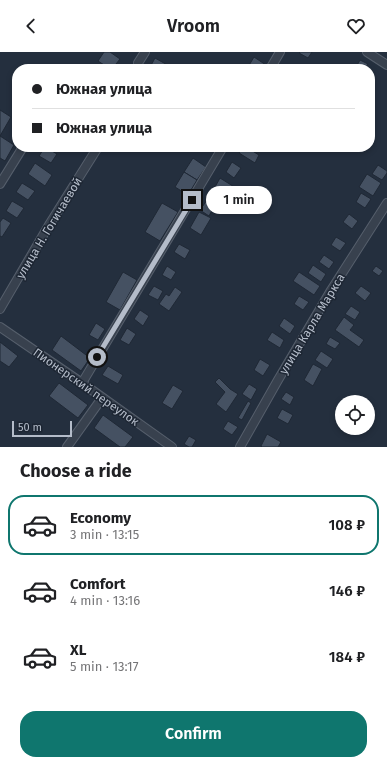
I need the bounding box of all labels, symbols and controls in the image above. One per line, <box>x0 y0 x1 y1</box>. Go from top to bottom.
icon: back <box>20 15 42 37</box>
text: Vroom <box>167 15 220 37</box>
icon: heart <box>345 15 367 37</box>
text: Южная улица <box>56 80 152 98</box>
text: Южная улица <box>56 119 152 137</box>
street label: улица Н. Гогичаевой <box>13 175 85 281</box>
callout: 1 min <box>206 186 272 214</box>
route end <box>183 191 201 209</box>
text: 1 min <box>223 192 255 207</box>
street label: улица Карла Маркса <box>276 271 348 377</box>
street label: Пионерский переулок <box>30 345 142 429</box>
route start <box>88 348 106 366</box>
map controls <box>335 395 375 435</box>
button: locate <box>335 395 375 435</box>
scale bar <box>12 419 72 438</box>
text: 50 m <box>18 421 42 434</box>
text: Choose a ride <box>20 460 132 482</box>
icon: car <box>22 507 58 543</box>
text: Economy <box>70 509 131 527</box>
text: 108 ₽ <box>328 516 365 534</box>
text: 3 min · 13:15 <box>70 527 139 542</box>
icon: car <box>22 573 58 609</box>
text: Comfort <box>70 575 126 593</box>
text: 146 ₽ <box>329 582 365 600</box>
text: 4 min · 13:16 <box>70 593 140 608</box>
icon: car <box>22 639 58 675</box>
text: XL <box>70 641 86 659</box>
text: 184 ₽ <box>329 648 365 666</box>
text: 5 min · 13:17 <box>70 659 139 674</box>
button: Confirm <box>20 711 367 757</box>

